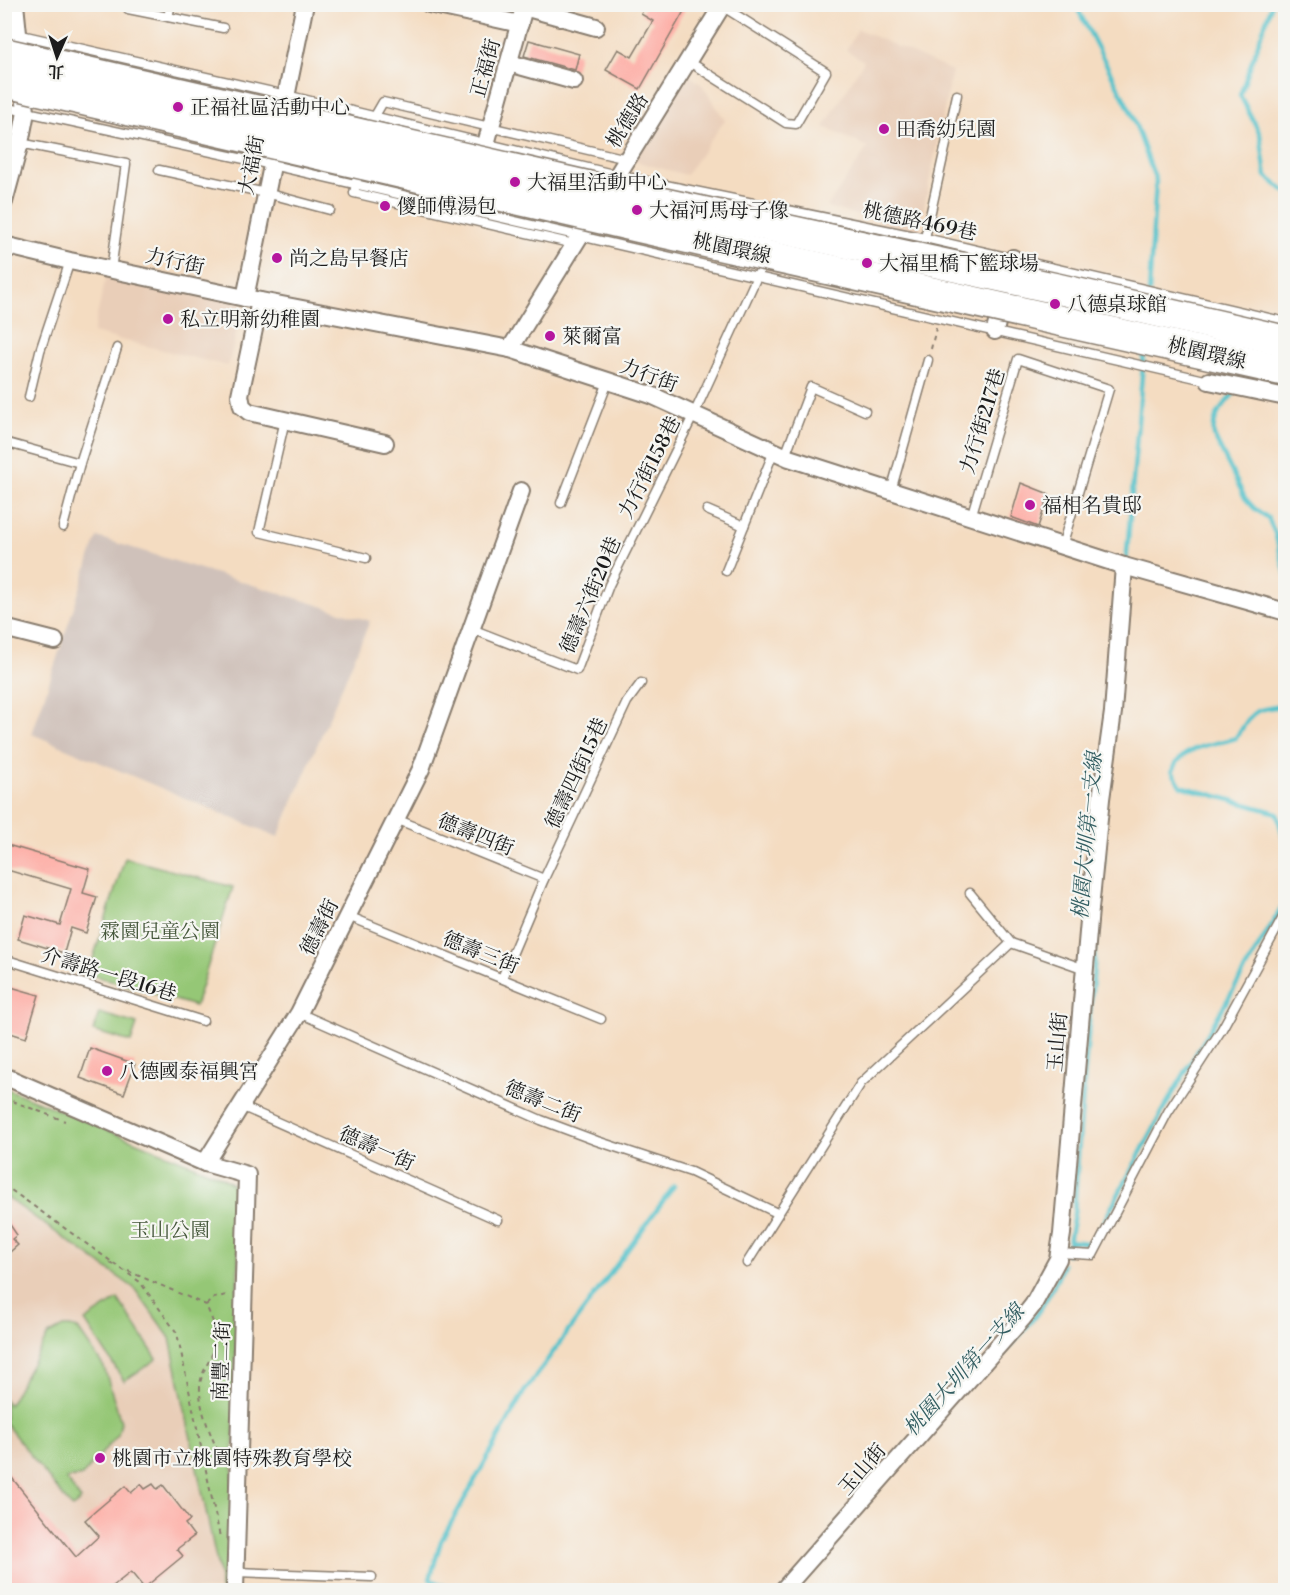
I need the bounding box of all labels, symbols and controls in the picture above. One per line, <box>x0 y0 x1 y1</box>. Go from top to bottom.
north arrow <box>27 27 87 87</box>
street label: 正福街 <box>466 36 507 101</box>
text: 北 <box>48 61 65 81</box>
street label: 桃德路 <box>602 89 655 153</box>
place label: 正福社區活動中心 <box>190 96 350 121</box>
marker: 正福社區活動中心 <box>171 100 185 114</box>
place label: 田喬幼兒園 <box>896 118 996 143</box>
marker: 田喬幼兒園 <box>877 122 891 136</box>
street label: 大福街 <box>234 133 270 197</box>
place label: 大福里活動中心 <box>527 171 667 196</box>
marker: 大福里活動中心 <box>508 175 522 189</box>
place label: 儍師傅湯包 <box>397 195 497 220</box>
street label: 桃德路469巷 <box>860 198 979 247</box>
marker: 儍師傅湯包 <box>378 199 392 213</box>
place label: 大福河馬母子像 <box>649 199 789 224</box>
marker: 大福河馬母子像 <box>630 203 644 217</box>
street label: 桃園環線 <box>690 229 773 270</box>
street label: 力行街 <box>143 244 207 281</box>
place label: 尚之島早餐店 <box>289 247 409 272</box>
marker: 尚之島早餐店 <box>270 251 284 265</box>
place label: 大福里橋下籃球場 <box>879 252 1039 277</box>
marker: 大福里橋下籃球場 <box>860 256 874 270</box>
place label: 八德桌球館 <box>1067 293 1167 318</box>
marker: 八德桌球館 <box>1048 297 1062 311</box>
place label: 私立明新幼稚園 <box>180 308 320 333</box>
marker: 私立明新幼稚園 <box>161 312 175 326</box>
place label: 萊爾富 <box>562 325 622 350</box>
marker: 萊爾富 <box>543 329 557 343</box>
street label: 桃園環線 <box>1165 333 1248 376</box>
street label: 力行街 <box>616 354 681 398</box>
street label: 力行街217巷 <box>956 366 1011 477</box>
street label: 力行街158巷 <box>614 412 687 523</box>
place label: 福相名貴邸 <box>1042 494 1142 519</box>
marker: 福相名貴邸 <box>1023 498 1037 512</box>
street label: 德壽六街20巷 <box>556 533 627 658</box>
street label: 德壽四街15巷 <box>541 714 614 833</box>
water label: 桃園大圳第一支線 <box>1068 749 1108 921</box>
street label: 德壽四街 <box>434 809 517 862</box>
street label: 德壽街 <box>296 895 345 960</box>
park label: 霖園兒童公園 <box>100 920 220 945</box>
street label: 德壽三街 <box>439 927 522 980</box>
street label: 介壽路一段16巷 <box>38 943 179 1008</box>
street label: 玉山街 <box>1043 1011 1074 1073</box>
place label: 八德國泰福興宮 <box>119 1060 259 1085</box>
marker: 八德國泰福興宮 <box>100 1064 114 1078</box>
street label: 德壽二街 <box>501 1076 584 1129</box>
street label: 德壽一街 <box>335 1122 418 1177</box>
park label: 玉山公園 <box>130 1219 210 1244</box>
water label: 桃園大圳第一支線 <box>899 1298 1032 1442</box>
street label: 南豐二街 <box>209 1321 236 1401</box>
street label: 玉山街 <box>834 1439 892 1501</box>
place label: 桃園市立桃園特殊教育學校 <box>112 1447 352 1472</box>
marker: 桃園市立桃園特殊教育學校 <box>93 1451 107 1465</box>

